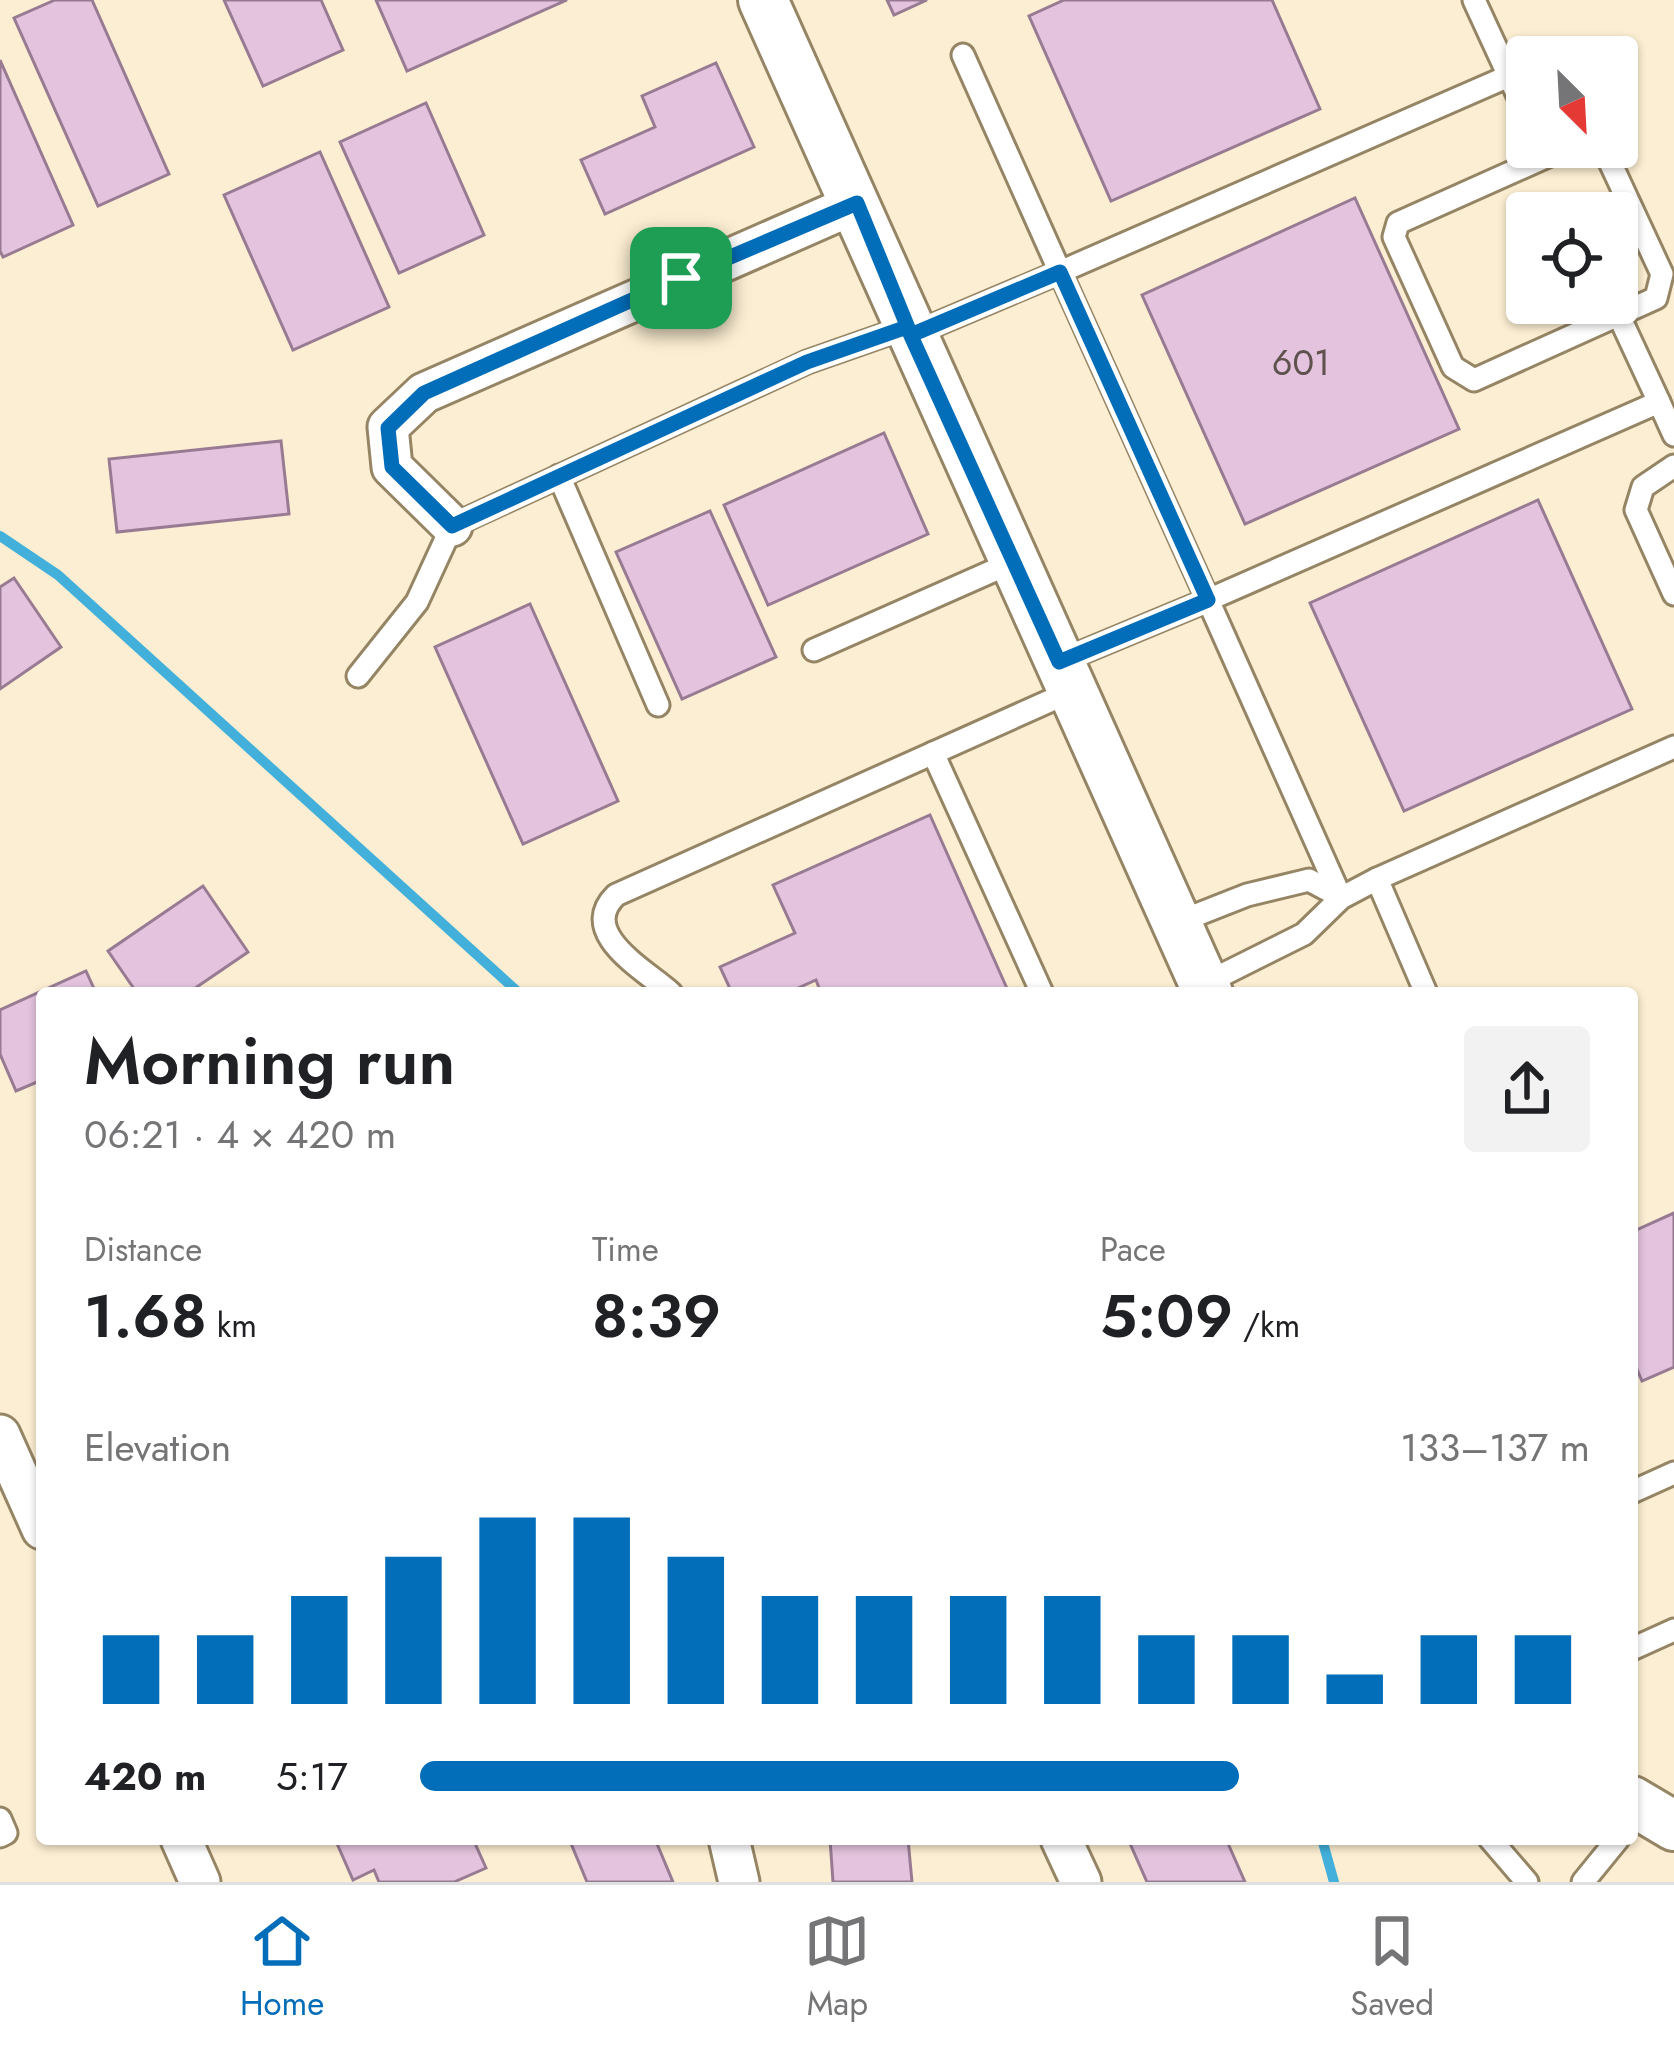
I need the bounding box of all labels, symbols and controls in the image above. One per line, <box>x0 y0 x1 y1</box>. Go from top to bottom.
north arrow <box>1506 36 1638 168</box>
map controls <box>1506 36 1638 324</box>
button: locate <box>1506 192 1638 324</box>
pin <box>630 227 732 329</box>
icon: arrive <box>648 245 714 311</box>
house number: 601 <box>1272 336 1330 388</box>
text: Morning run <box>84 1013 455 1109</box>
button: share <box>1464 1026 1590 1152</box>
text: 06:21 · 4 × 420 m <box>84 1106 396 1163</box>
text: Distance <box>84 1226 202 1273</box>
text: Time <box>592 1226 659 1273</box>
text: Pace <box>1100 1226 1166 1273</box>
text: 1.68 <box>84 1273 207 1360</box>
text: 8:39 <box>592 1273 721 1360</box>
text: 5:09 <box>1100 1273 1233 1360</box>
text: km <box>207 1302 257 1349</box>
text: /km <box>1233 1302 1300 1349</box>
text: Elevation <box>84 1419 231 1476</box>
text: 133–137 m <box>1400 1419 1590 1476</box>
text: 420 m <box>84 1748 206 1805</box>
text: 5:17 <box>276 1748 348 1805</box>
tab: Home <box>240 1908 324 2027</box>
tab: Map <box>804 1908 870 2027</box>
tab: Saved <box>1350 1908 1434 2027</box>

